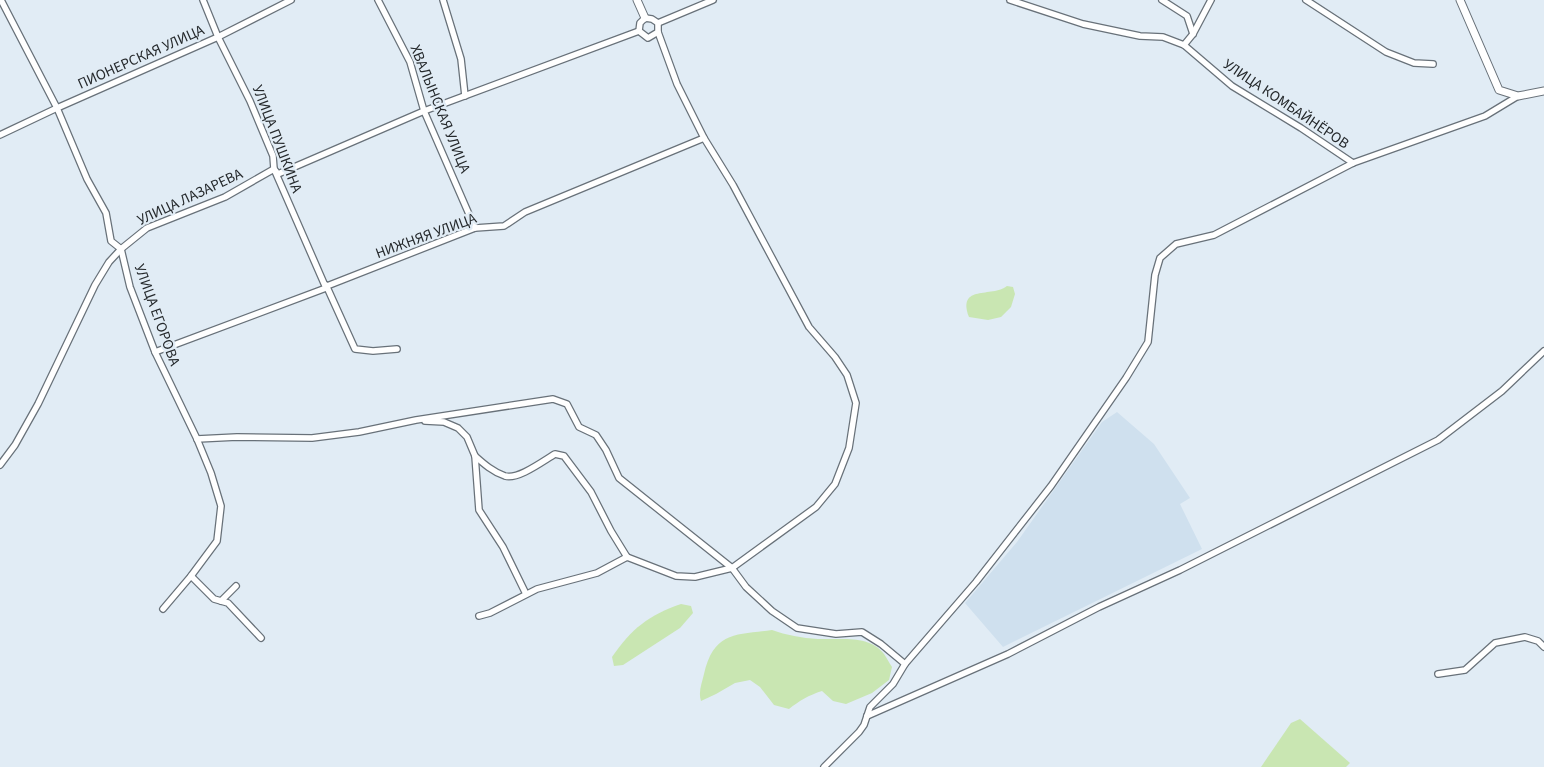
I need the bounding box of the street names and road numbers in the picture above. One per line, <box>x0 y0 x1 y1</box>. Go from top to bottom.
street label: ПИОНЕРСКАЯ УЛИЦА <box>74 19 208 94</box>
street label: ХВАЛЫНСКАЯ УЛИЦА <box>405 42 476 177</box>
street label: УЛИЦА КОМБАЙНЁРОВ <box>1219 54 1353 154</box>
street label: УЛИЦА ПУШКИНА <box>247 82 308 197</box>
street label: УЛИЦА ЛАЗАРЕВА <box>134 163 247 231</box>
street label: НИЖНЯЯ УЛИЦА <box>373 208 480 264</box>
street label: УЛИЦА ЕГОРОВА <box>129 261 185 370</box>

